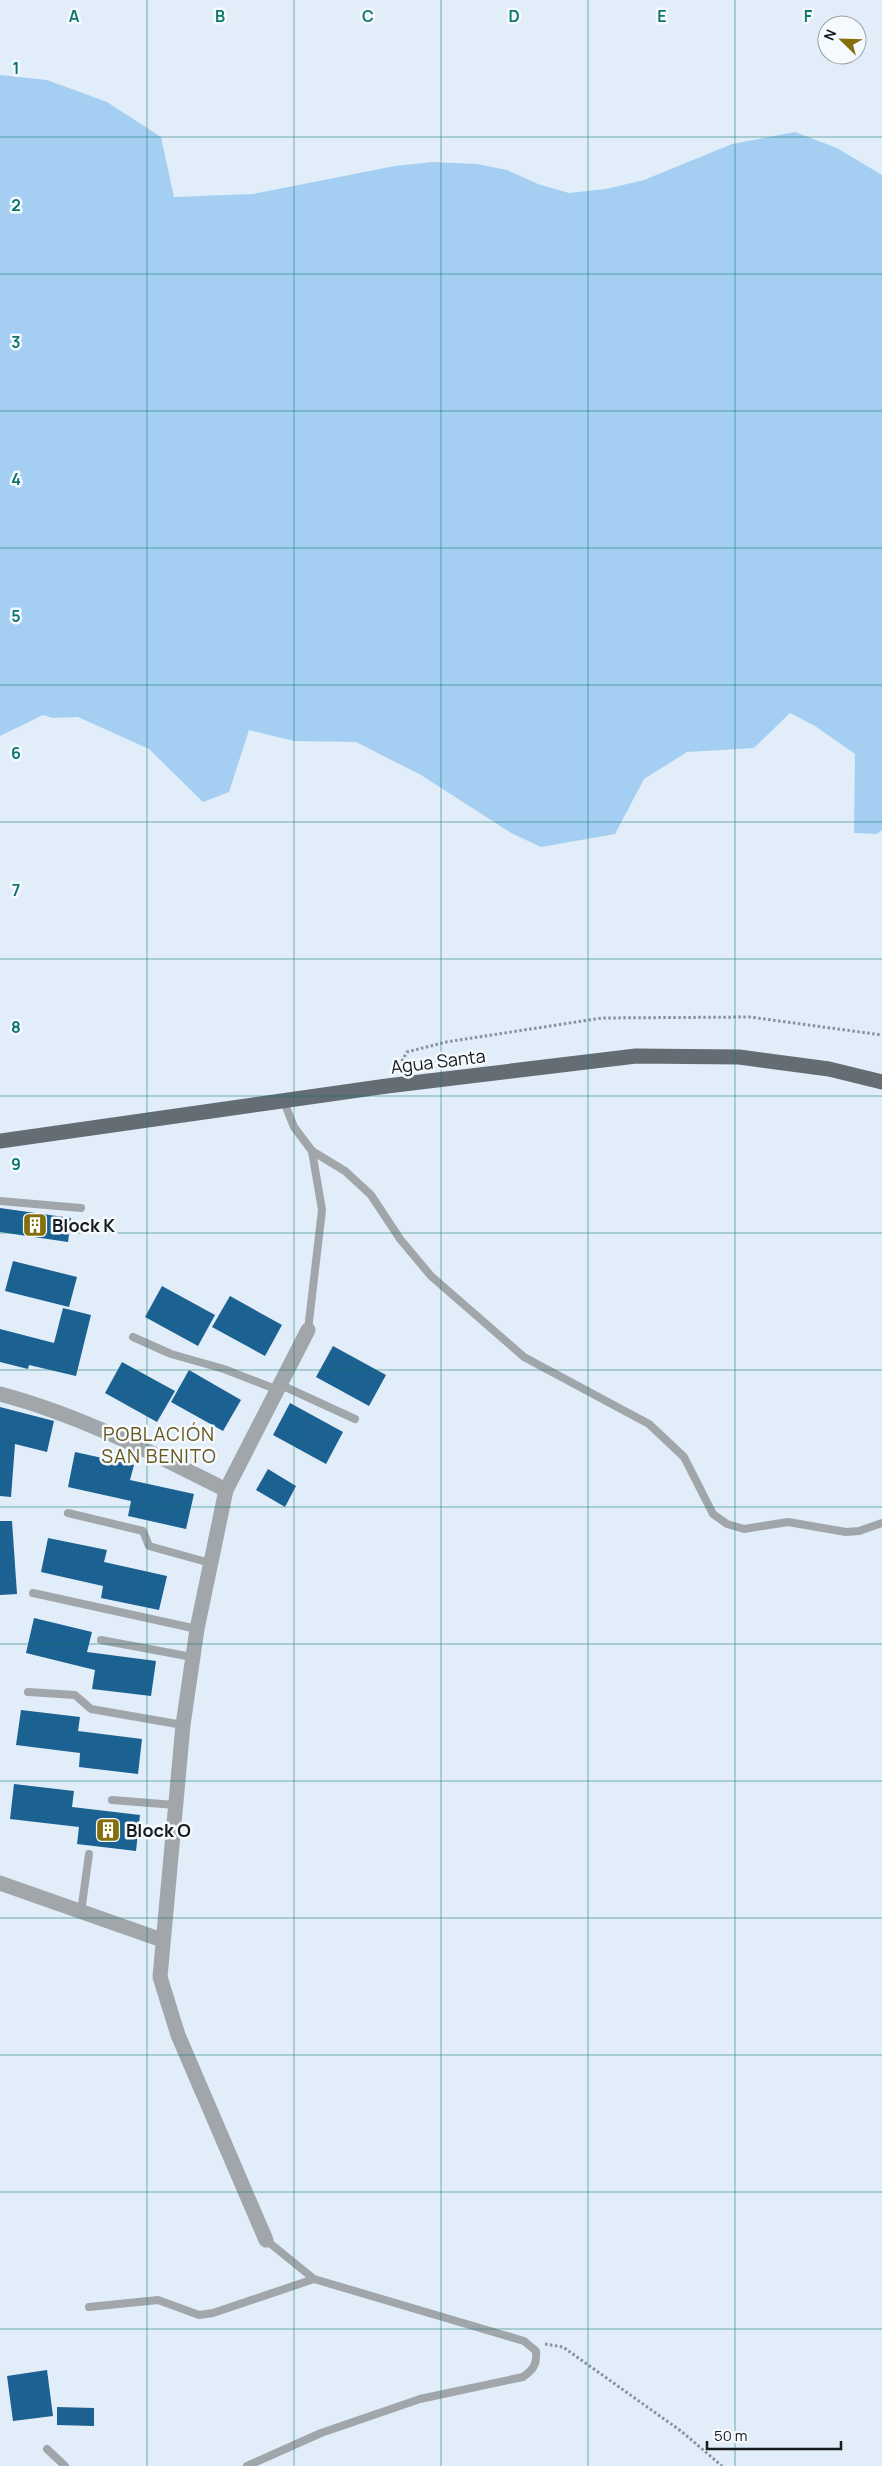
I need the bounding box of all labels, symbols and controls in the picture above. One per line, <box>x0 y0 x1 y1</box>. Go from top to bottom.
text: A <box>69 5 80 27</box>
text: B <box>215 5 225 27</box>
text: C <box>362 5 374 27</box>
text: D <box>508 5 520 27</box>
text: E <box>657 5 667 27</box>
text: F <box>804 5 813 27</box>
north arrow <box>817 15 867 65</box>
text: N <box>819 26 840 43</box>
text: 1 <box>12 57 20 79</box>
text: 2 <box>11 194 21 216</box>
text: 3 <box>11 331 21 353</box>
text: 4 <box>11 468 21 490</box>
text: 5 <box>11 605 21 627</box>
text: 6 <box>11 742 21 764</box>
text: 7 <box>12 879 20 901</box>
text: 8 <box>11 1016 21 1038</box>
street label: Agua Santa <box>389 1043 487 1079</box>
text: 9 <box>11 1153 21 1175</box>
building icon: Block K <box>22 1212 48 1238</box>
place label: Block K <box>52 1213 115 1237</box>
district label: POBLACIÓN SAN BENITO <box>101 1421 217 1469</box>
building icon: Block O <box>95 1817 121 1843</box>
place label: Block O <box>126 1818 191 1842</box>
scale bar <box>707 2418 841 2450</box>
text: 50 m <box>714 2425 748 2446</box>

